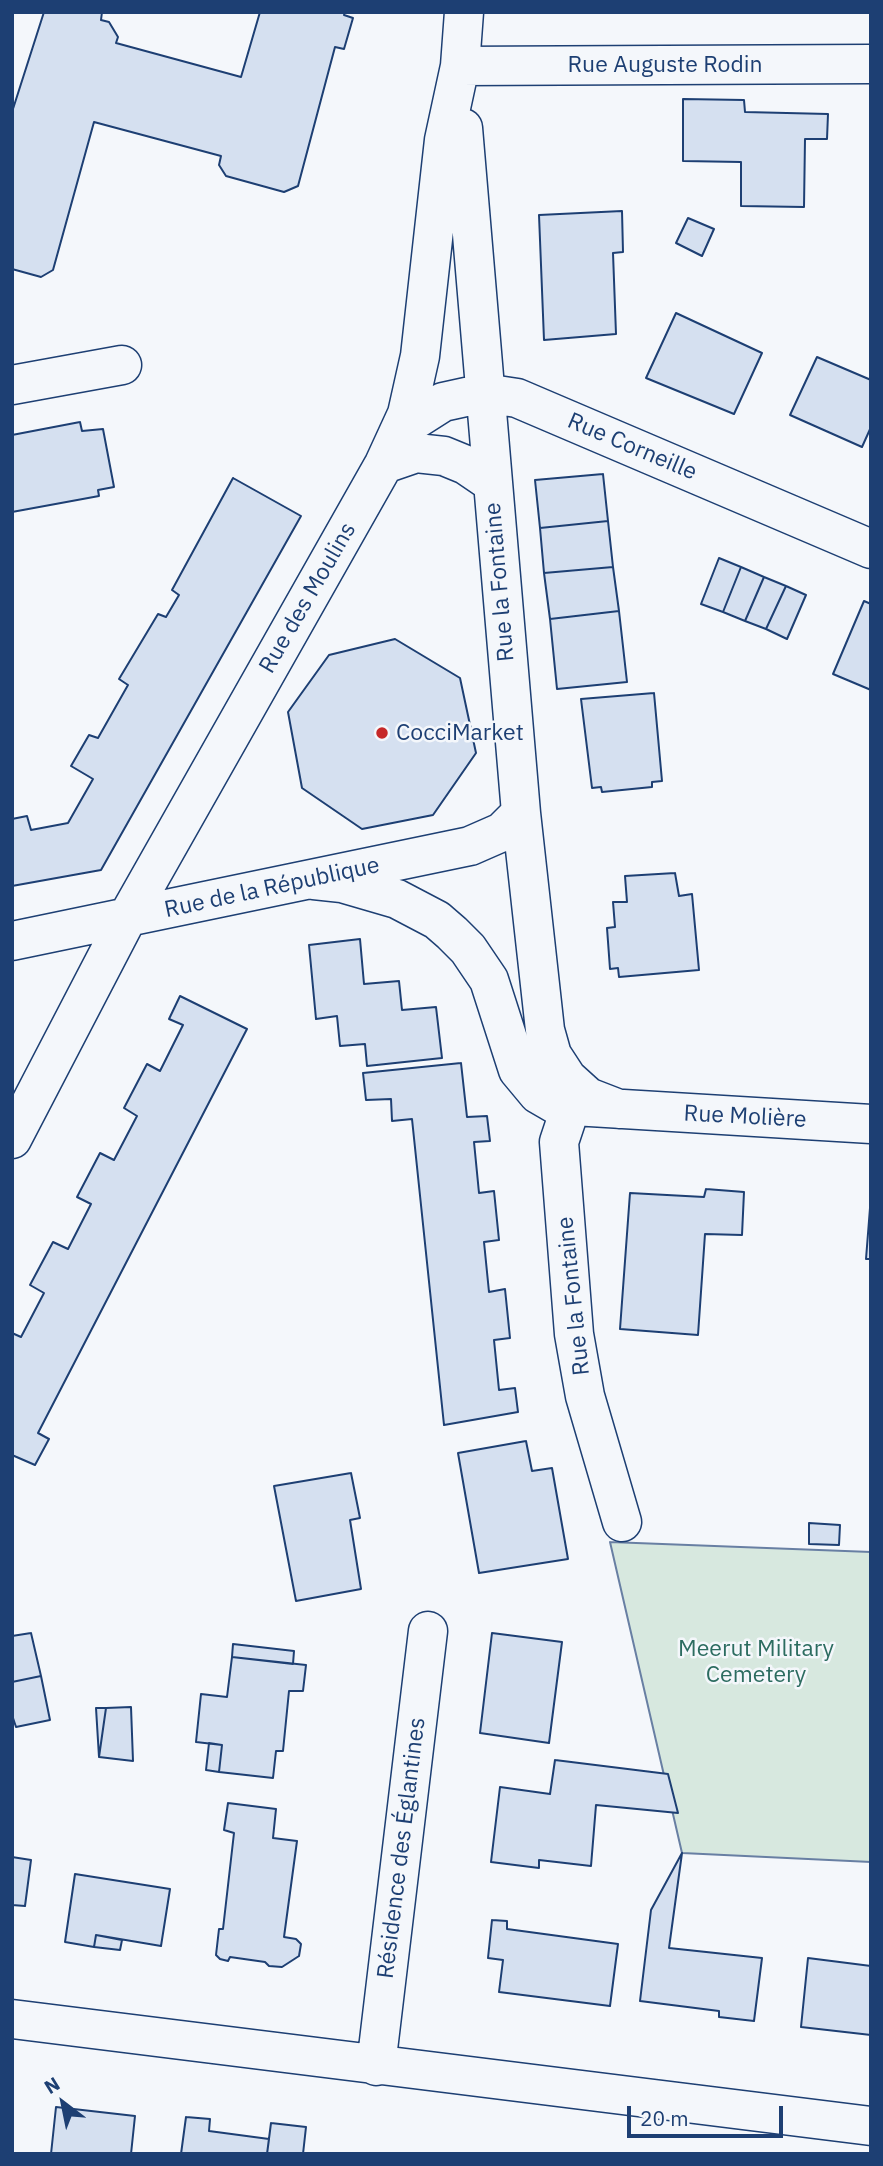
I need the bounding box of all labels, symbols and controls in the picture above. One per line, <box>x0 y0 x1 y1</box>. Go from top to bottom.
street label: Rue Auguste Rodin <box>567 51 763 79</box>
street label: Rue Corneille <box>563 407 701 487</box>
street label: Rue la Fontaine <box>479 501 521 663</box>
street label: Rue des Moulins <box>254 518 362 678</box>
place label: CocciMarket <box>396 719 524 747</box>
marker: CocciMarket <box>374 725 390 741</box>
street label: Rue de la République <box>162 852 382 924</box>
street label: Rue Molière <box>683 1100 807 1134</box>
street label: Rue la Fontaine <box>552 1215 596 1377</box>
park label: Meerut Military Cemetery <box>678 1635 834 1689</box>
street label: Résidence des Églantines <box>372 1716 432 1980</box>
north arrow <box>28 2068 98 2138</box>
text: N <box>40 2071 64 2099</box>
scale bar <box>631 2092 787 2136</box>
text: 20 m <box>640 2104 689 2132</box>

